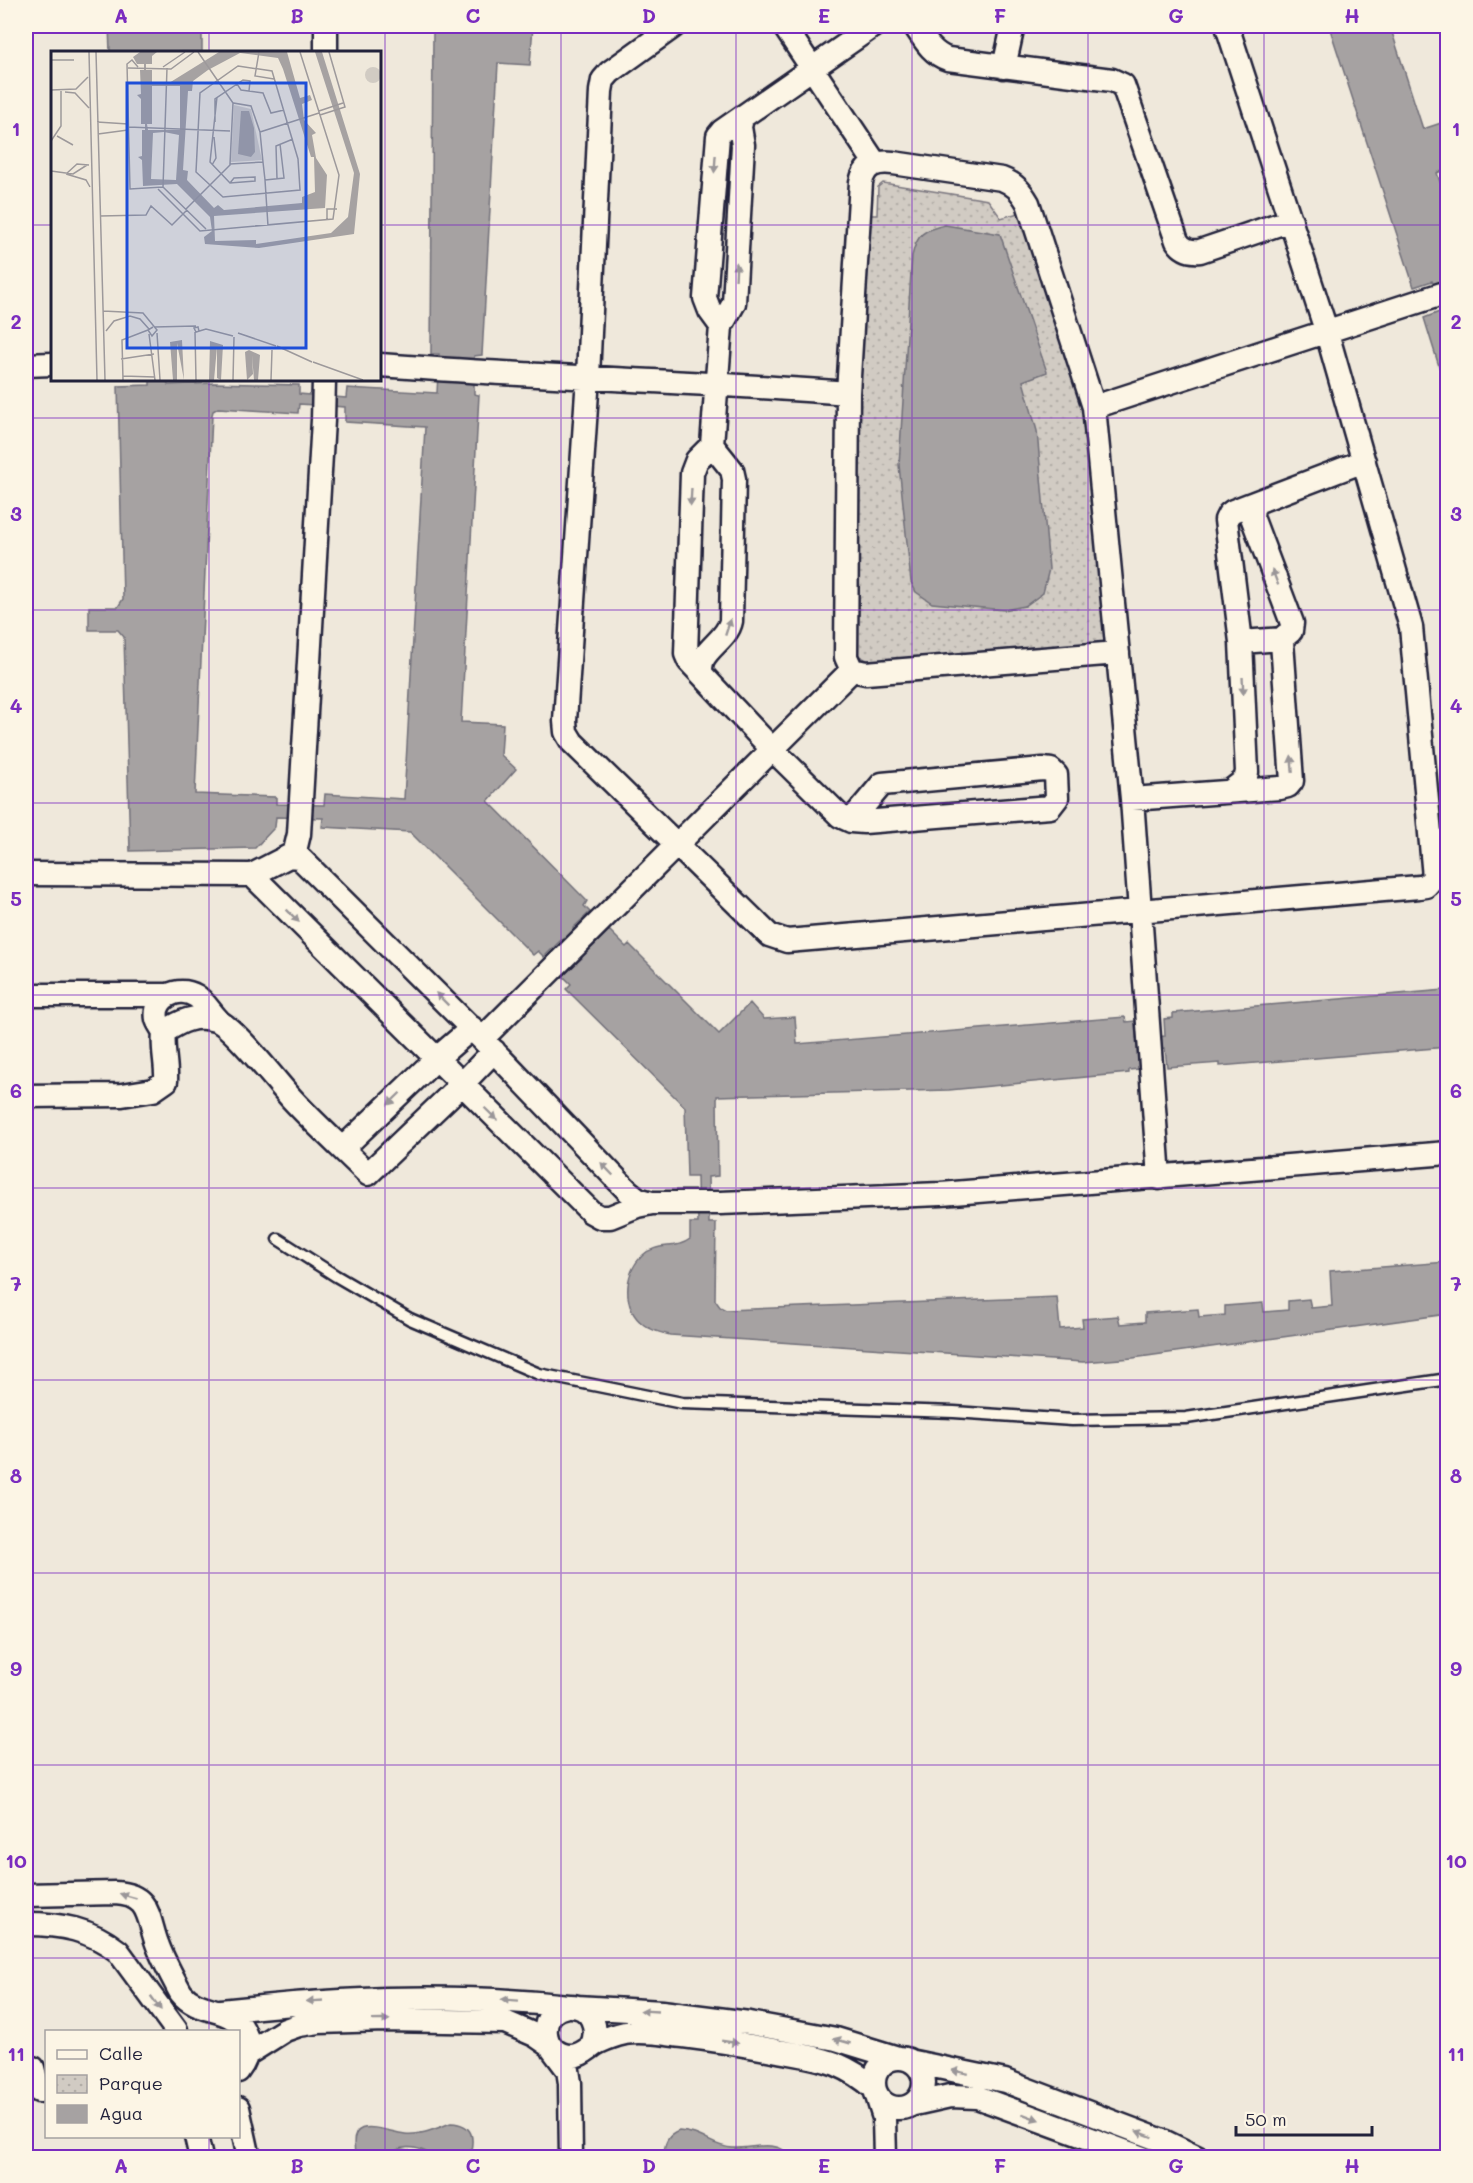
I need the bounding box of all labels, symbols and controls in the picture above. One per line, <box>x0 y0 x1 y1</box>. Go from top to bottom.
text: A <box>114 2 128 28</box>
text: B <box>290 2 304 28</box>
text: C <box>466 2 481 28</box>
text: D <box>642 2 656 28</box>
text: E <box>818 2 830 28</box>
text: F <box>994 2 1007 28</box>
text: G <box>1168 2 1184 28</box>
text: H <box>1344 2 1360 28</box>
inset map <box>51 51 381 381</box>
text: 1 <box>12 115 20 141</box>
text: 1 <box>1452 115 1460 141</box>
one-way arrow <box>710 155 720 174</box>
one-way arrow <box>732 262 741 281</box>
text: 2 <box>10 308 22 334</box>
text: 2 <box>1450 308 1462 334</box>
one-way arrow <box>686 487 696 506</box>
text: 3 <box>10 500 22 526</box>
text: 3 <box>1450 500 1462 526</box>
one-way arrow <box>1269 568 1279 586</box>
one-way arrow <box>724 617 733 635</box>
one-way arrow <box>1238 677 1247 696</box>
text: 4 <box>10 692 23 718</box>
text: 4 <box>1450 692 1463 718</box>
one-way arrow <box>1288 755 1297 774</box>
text: 5 <box>10 885 22 911</box>
text: 5 <box>1450 885 1462 911</box>
one-way arrow <box>286 909 300 923</box>
one-way arrow <box>435 992 449 1006</box>
text: 6 <box>10 1077 22 1103</box>
text: 6 <box>1450 1077 1462 1103</box>
one-way arrow <box>387 1092 401 1106</box>
one-way arrow <box>483 1107 498 1121</box>
one-way arrow <box>600 1162 614 1176</box>
text: 7 <box>10 1270 22 1296</box>
text: 7 <box>1450 1270 1462 1296</box>
text: 8 <box>10 1462 22 1488</box>
text: 8 <box>1450 1462 1462 1488</box>
text: 9 <box>10 1655 22 1681</box>
text: 9 <box>1450 1655 1462 1681</box>
text: 10 <box>5 1847 27 1873</box>
text: 10 <box>1445 1847 1467 1873</box>
one-way arrow <box>119 1891 137 1900</box>
one-way arrow <box>501 1995 520 2005</box>
one-way arrow <box>150 1996 162 2011</box>
one-way arrow <box>306 1997 325 2006</box>
one-way arrow <box>640 2007 659 2016</box>
one-way arrow <box>372 2015 391 2025</box>
legend <box>45 2030 240 2138</box>
one-way arrow <box>833 2036 851 2045</box>
one-way arrow <box>720 2037 739 2046</box>
text: 11 <box>7 2040 25 2066</box>
text: 11 <box>1447 2040 1465 2066</box>
text: Calle <box>99 2041 143 2065</box>
one-way arrow <box>950 2067 969 2076</box>
text: Parque <box>99 2071 163 2095</box>
scale bar <box>1236 2099 1372 2137</box>
text: Agua <box>99 2101 143 2125</box>
text: 50 m <box>1245 2107 1287 2131</box>
one-way arrow <box>1022 2112 1040 2122</box>
one-way arrow <box>1135 2128 1153 2138</box>
text: A <box>114 2152 128 2178</box>
text: B <box>290 2152 304 2178</box>
text: C <box>466 2152 481 2178</box>
text: D <box>642 2152 656 2178</box>
text: E <box>818 2152 830 2178</box>
text: F <box>994 2152 1007 2178</box>
text: G <box>1168 2152 1184 2178</box>
text: H <box>1344 2152 1360 2178</box>

